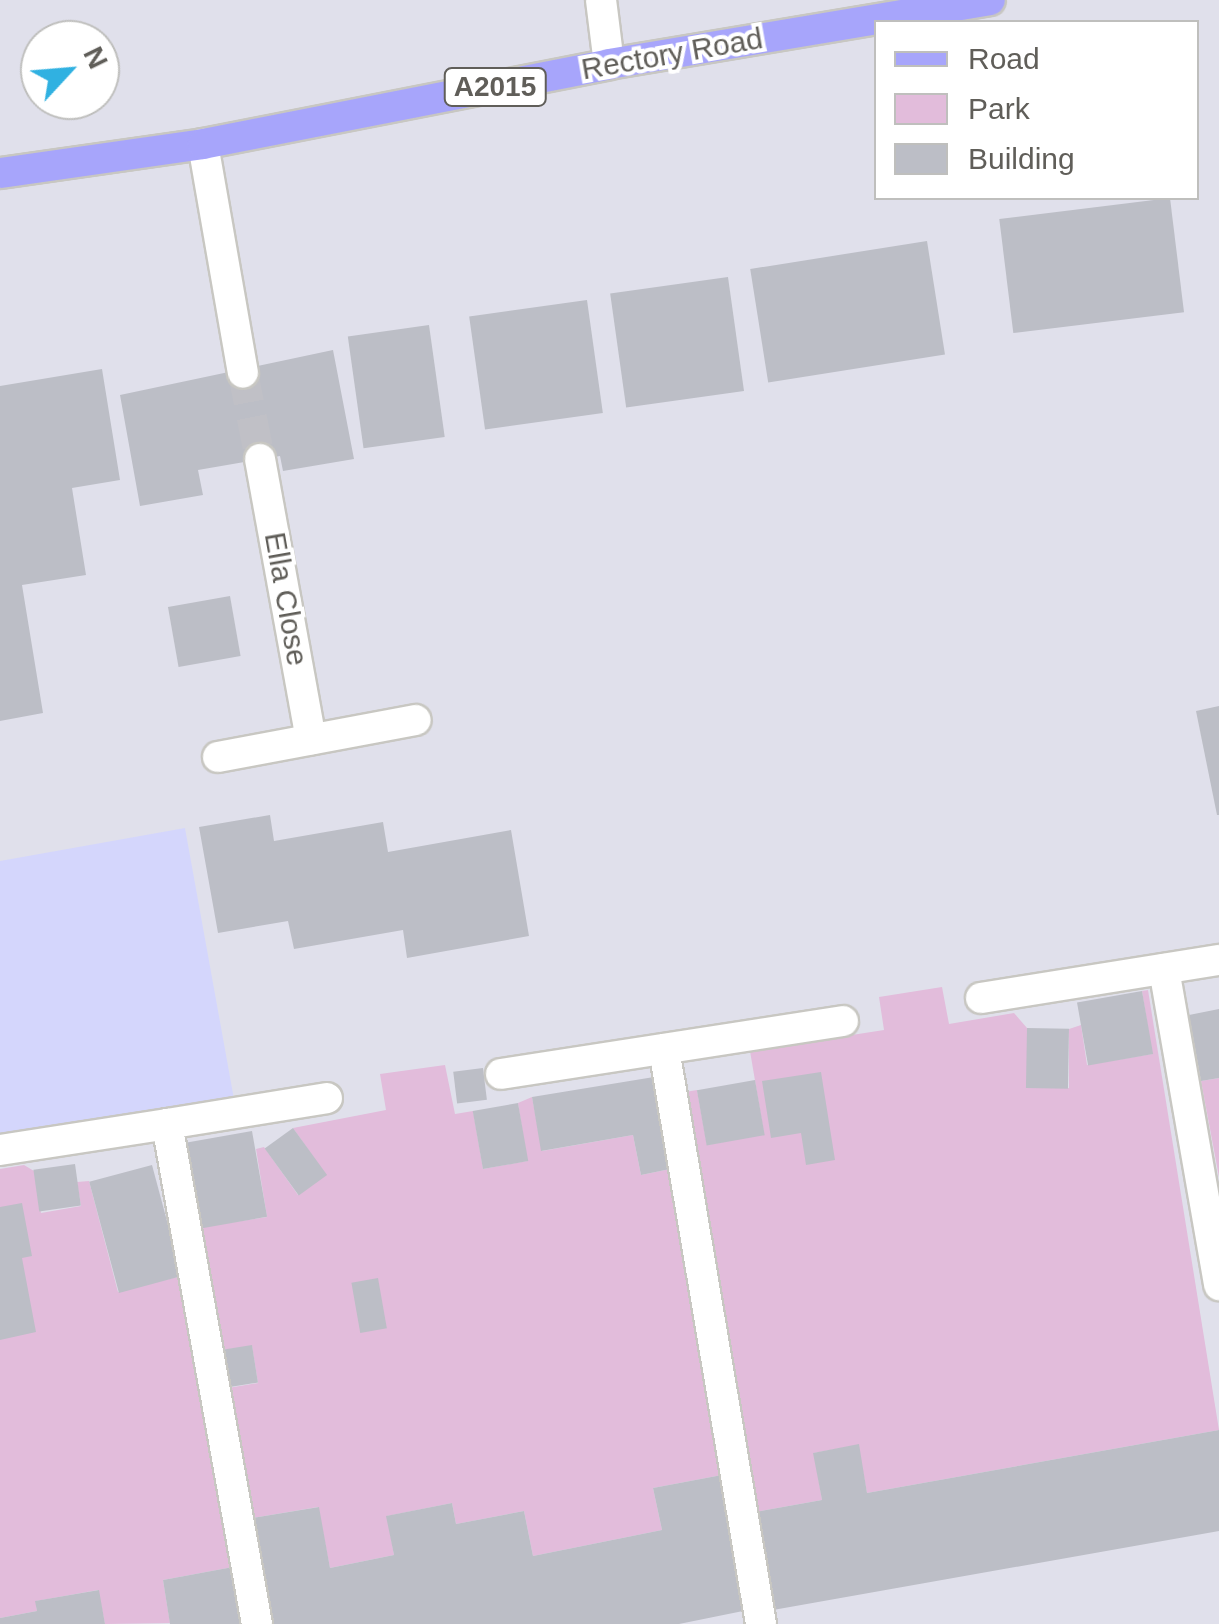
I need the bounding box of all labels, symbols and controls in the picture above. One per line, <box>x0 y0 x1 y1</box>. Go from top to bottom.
north arrow <box>20 20 120 120</box>
street label: Rectory Road <box>579 20 765 88</box>
legend <box>874 20 1199 200</box>
text: N <box>77 42 114 73</box>
text: Road <box>968 42 1040 75</box>
road number: A2015 <box>442 64 548 110</box>
text: Park <box>968 92 1030 125</box>
text: Building <box>968 142 1075 175</box>
street label: Ella Close <box>257 529 315 669</box>

